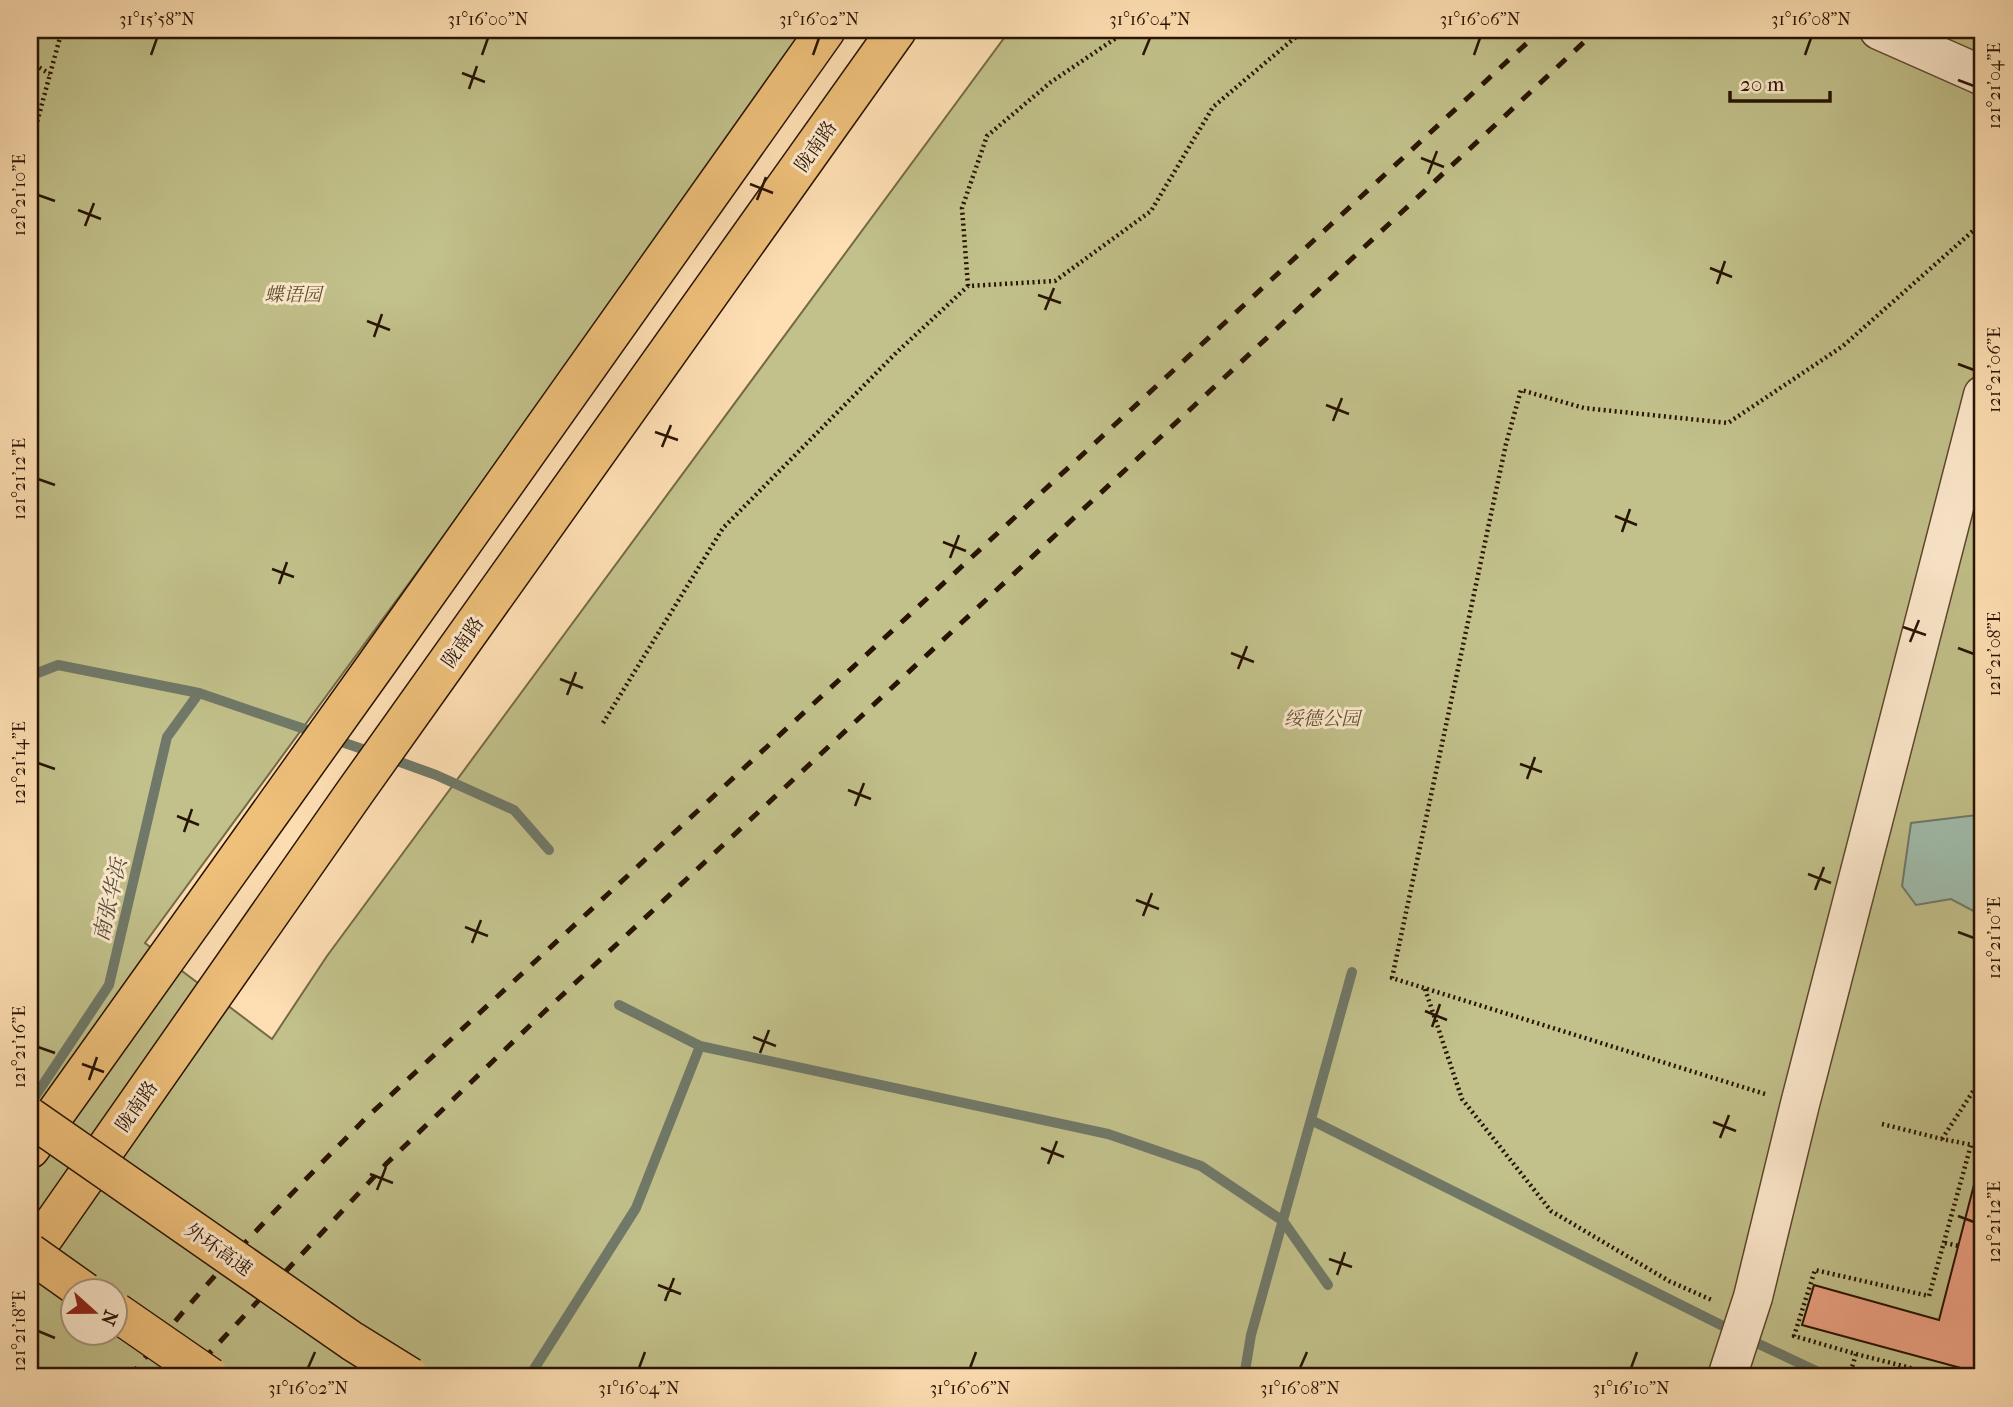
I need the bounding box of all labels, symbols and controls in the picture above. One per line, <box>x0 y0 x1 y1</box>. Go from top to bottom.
text: 31°15'58"N <box>119 9 195 30</box>
text: 31°16'00"N <box>448 9 529 30</box>
text: 31°16'02"N <box>779 9 859 30</box>
text: 31°16'04"N <box>1109 9 1191 30</box>
text: 31°16'06"N <box>1440 9 1521 30</box>
text: 31°16'08"N <box>1771 9 1851 30</box>
text: 121°21'04"E <box>1984 43 2005 129</box>
scale bar <box>1730 60 1829 104</box>
text: 20 m <box>1740 72 1785 96</box>
street label: 陇南路 <box>790 117 841 176</box>
text: 121°21'10"E <box>9 154 30 236</box>
park label: 蝶语园 <box>264 284 324 306</box>
text: 121°21'06"E <box>1984 327 2005 413</box>
text: 121°21'12"E <box>9 438 30 520</box>
text: 121°21'08"E <box>1984 611 2005 697</box>
street label: 陇南路 <box>437 613 488 672</box>
park label: 绥德公园 <box>1284 708 1363 730</box>
text: 121°21'14"E <box>9 721 30 805</box>
water label: 南张华浜 <box>89 854 132 944</box>
text: 121°21'10"E <box>1984 897 2005 979</box>
text: 121°21'16"E <box>9 1006 30 1088</box>
street label: 陇南路 <box>111 1077 162 1136</box>
text: 121°21'12"E <box>1984 1181 2005 1263</box>
street label: 外环高速 <box>181 1219 256 1281</box>
north arrow <box>60 1278 130 1348</box>
text: 121°21'18"E <box>9 1290 30 1372</box>
text: N <box>96 1307 122 1329</box>
text: 31°16'02"N <box>268 1378 348 1399</box>
text: 31°16'04"N <box>598 1378 680 1399</box>
text: 31°16'06"N <box>930 1378 1011 1399</box>
text: 31°16'08"N <box>1260 1378 1340 1399</box>
text: 31°16'10"N <box>1592 1378 1670 1399</box>

